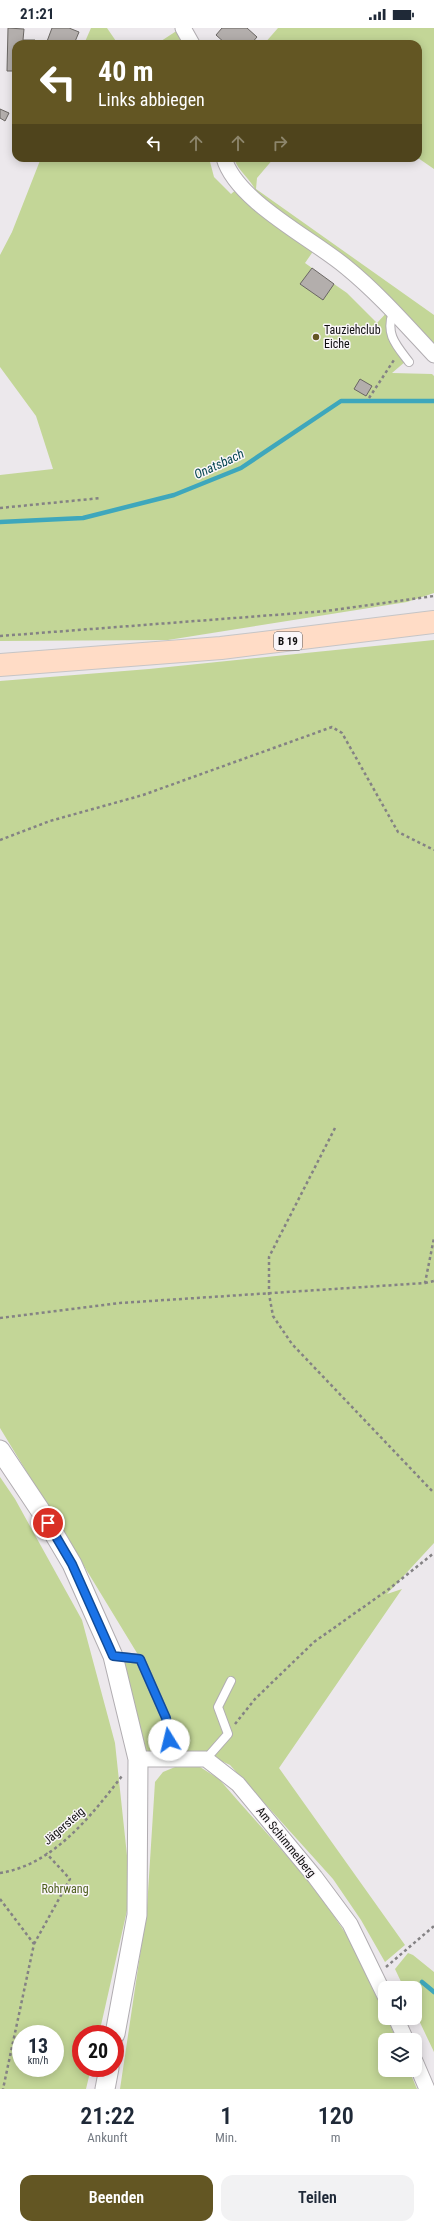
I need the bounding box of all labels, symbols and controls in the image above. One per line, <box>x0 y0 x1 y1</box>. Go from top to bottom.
text: 21:21 <box>20 5 54 23</box>
text: 40 m <box>98 55 154 88</box>
icon: left <box>32 56 84 108</box>
text: Links abbiegen <box>98 89 205 110</box>
icon: left <box>143 132 165 154</box>
icon: ahead <box>185 132 207 154</box>
icon: ahead <box>227 132 249 154</box>
icon: right <box>269 132 291 154</box>
place label: Tauziehclub Eiche <box>324 323 381 351</box>
marker: Tauziehclub Eiche <box>311 332 321 342</box>
water label: Onatsbach <box>192 446 246 482</box>
road number: B 19 <box>274 632 302 650</box>
pin <box>31 1506 65 1540</box>
icon: arrive <box>37 1512 59 1534</box>
position arrow <box>148 1719 190 1761</box>
street label: Jägersteig <box>41 1804 88 1848</box>
street label: Am Schimmelberg <box>253 1804 319 1880</box>
park label: Rohrwang <box>41 1882 89 1896</box>
map controls <box>378 1981 422 2077</box>
button: sound <box>378 1981 422 2025</box>
speed limit sign: 20 <box>72 2025 124 2077</box>
button: layers <box>378 2033 422 2077</box>
text: 13 <box>28 2034 48 2058</box>
text: km/h <box>28 2055 48 2066</box>
text: 21:22 <box>80 2102 135 2130</box>
text: 1 <box>220 2102 232 2130</box>
text: 120 <box>318 2102 354 2130</box>
text: Ankunft <box>87 2130 128 2145</box>
text: Min. <box>215 2130 237 2145</box>
text: m <box>331 2130 341 2145</box>
button: Beenden <box>20 2175 213 2221</box>
button: Teilen <box>221 2175 414 2221</box>

